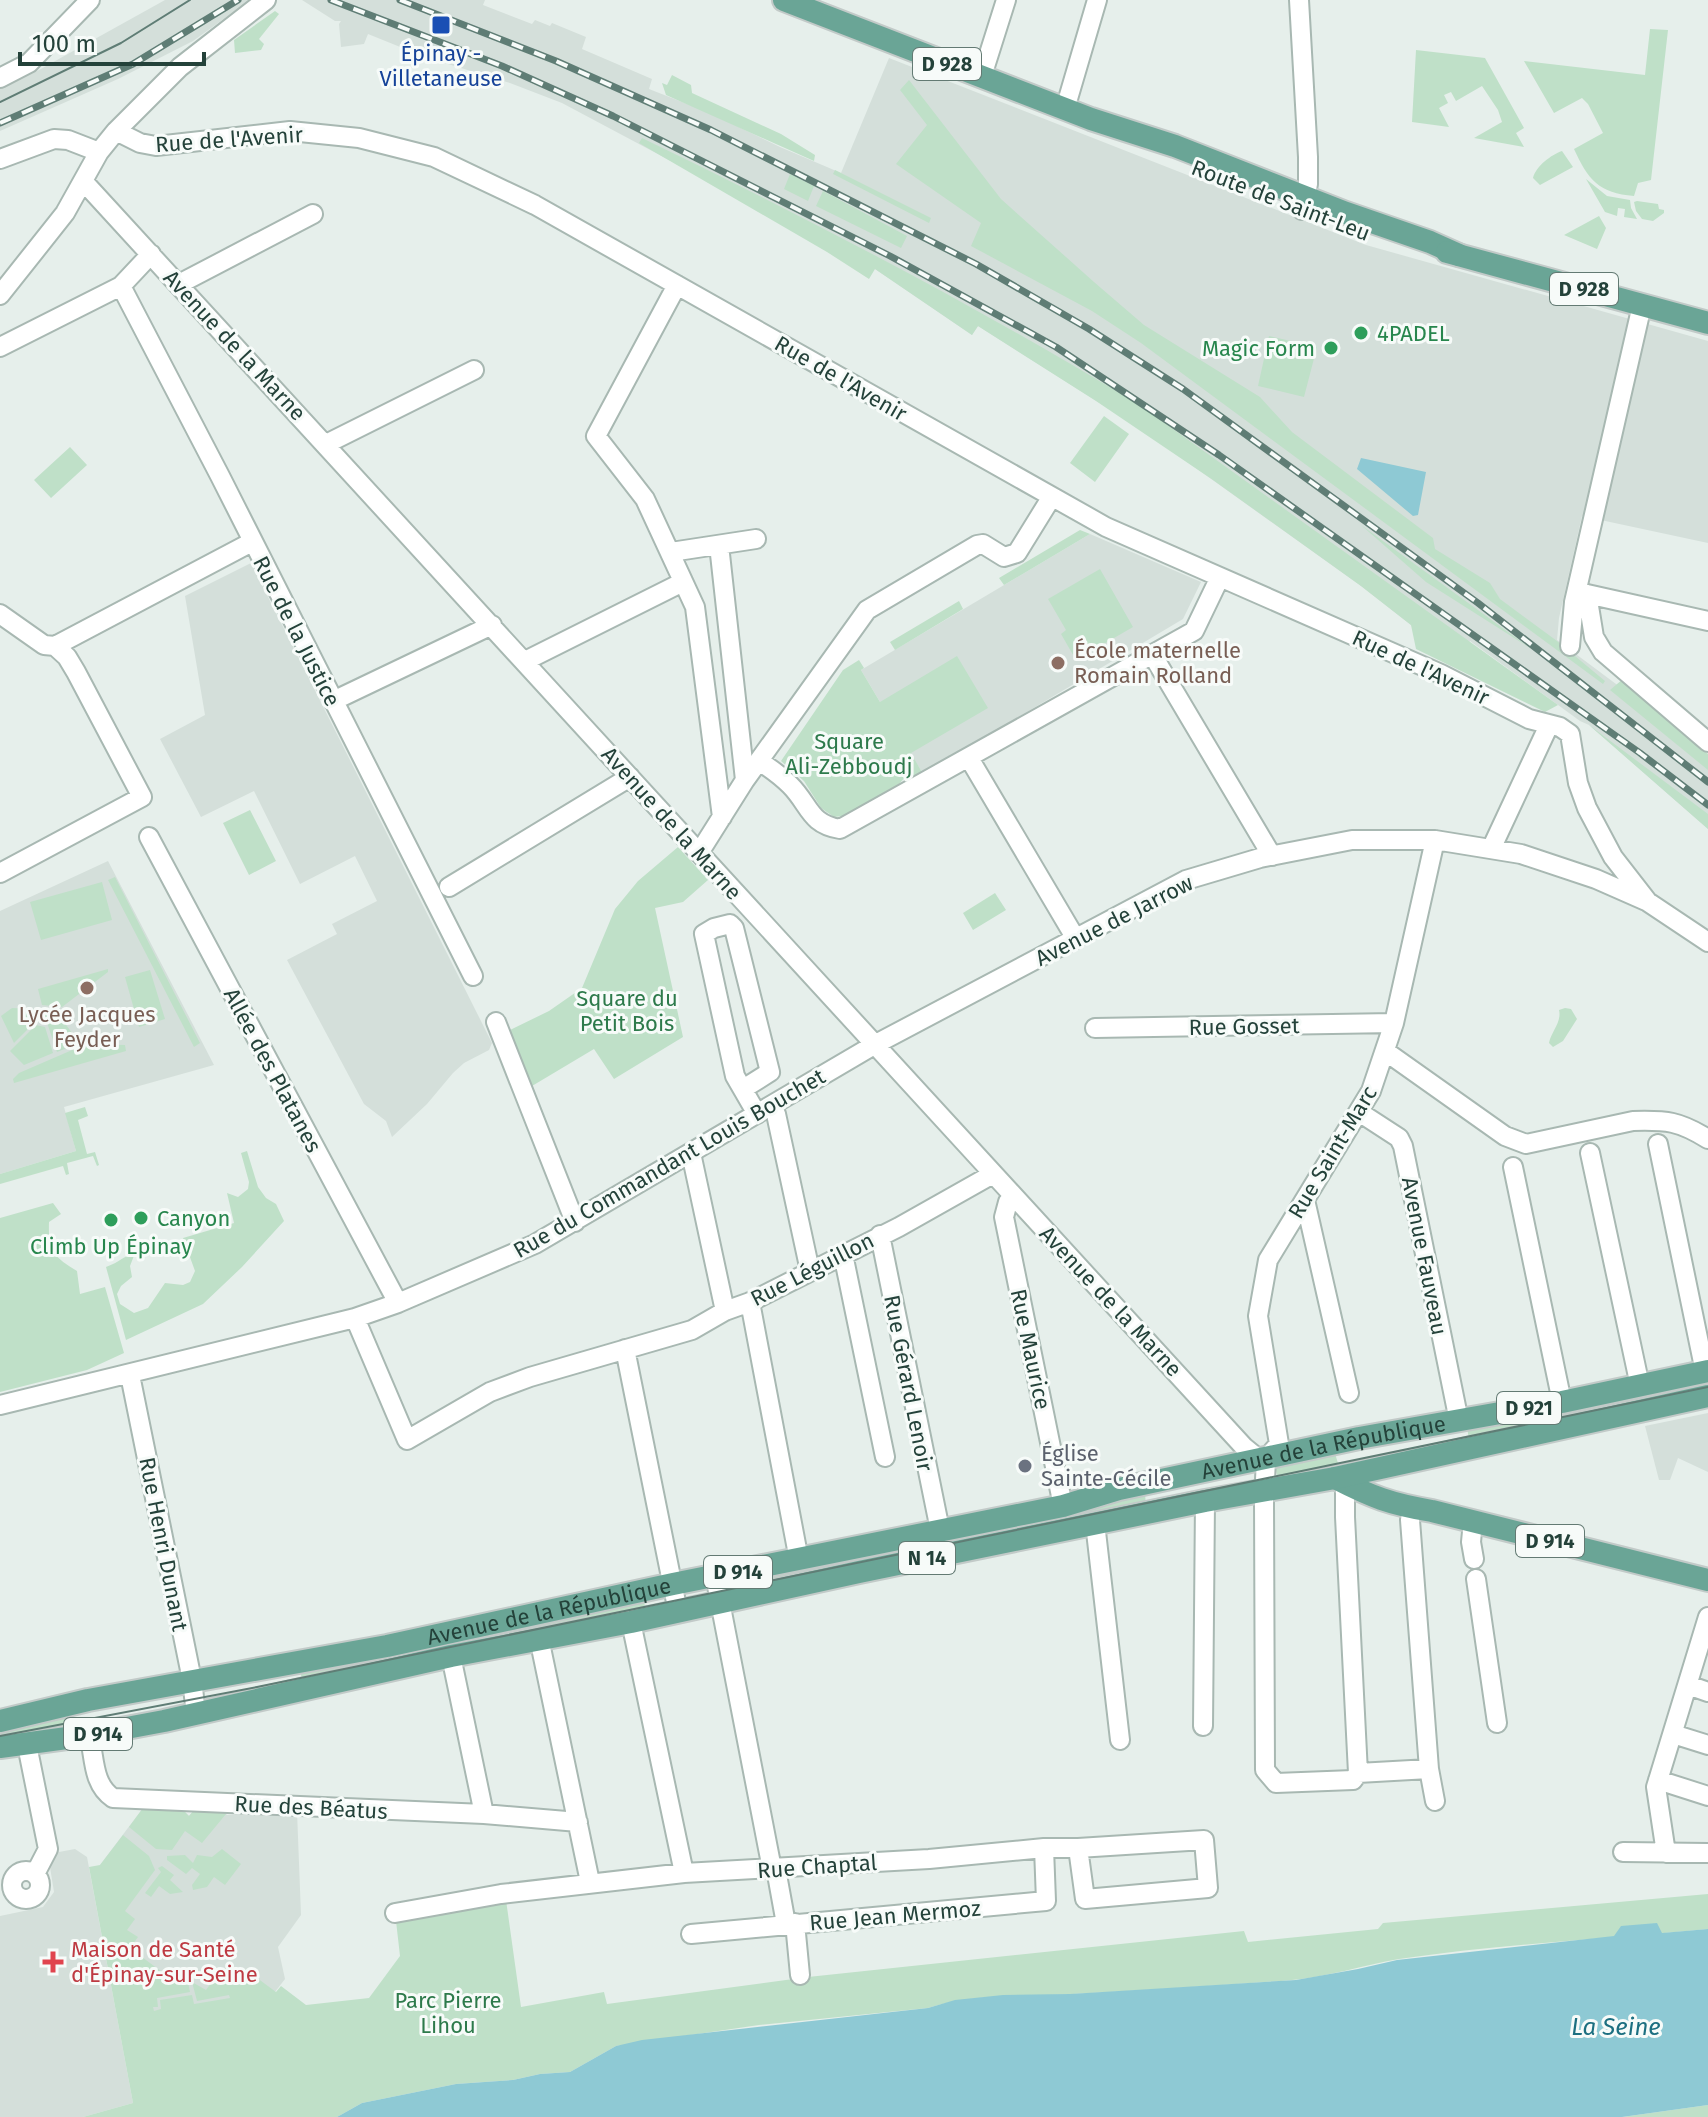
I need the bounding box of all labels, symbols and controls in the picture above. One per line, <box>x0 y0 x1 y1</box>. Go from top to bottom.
marker: Épinay - Villetaneuse <box>430 14 452 36</box>
scale bar <box>20 16 204 66</box>
text: 100 m <box>32 30 96 58</box>
place label: Épinay - Villetaneuse <box>380 40 502 92</box>
road number: D 928 <box>913 48 981 80</box>
street label: Rue de l'Avenir <box>154 121 304 158</box>
street label: Route de Saint-Leu <box>1188 154 1374 247</box>
street label: Avenue de la Marne <box>158 264 311 426</box>
road number: D 928 <box>1550 273 1618 305</box>
place label: 4PADEL <box>1377 320 1450 347</box>
marker: 4PADEL <box>1352 324 1370 342</box>
street label: Rue de l'Avenir <box>770 330 912 427</box>
place label: Magic Form <box>1202 335 1315 362</box>
marker: Magic Form <box>1322 339 1340 357</box>
street label: Rue de la Justice <box>247 552 346 711</box>
street label: Rue de l'Avenir <box>1348 624 1494 711</box>
place label: École maternelle Romain Rolland <box>1074 637 1241 689</box>
marker: École maternelle Romain Rolland <box>1049 654 1067 672</box>
park label: Square Ali-Zebboudj <box>785 728 913 780</box>
street label: Avenue de la Marne <box>596 741 747 905</box>
street label: Avenue de Jarrow <box>1031 869 1198 972</box>
marker: Lycée Jacques Feyder <box>78 979 96 997</box>
street label: Allée des Platanes <box>218 983 327 1157</box>
park label: Square du Petit Bois <box>576 985 678 1037</box>
place label: Lycée Jacques Feyder <box>18 1001 156 1053</box>
street label: Rue Gosset <box>1188 1012 1300 1041</box>
street label: Rue du Commandant Louis Bouchet <box>509 1063 830 1264</box>
street label: Rue Saint-Marc <box>1282 1081 1383 1224</box>
street label: Avenue Fauveau <box>1396 1175 1453 1337</box>
place label: Canyon <box>157 1205 230 1232</box>
marker: Canyon <box>132 1209 150 1227</box>
marker: Climb Up Épinay <box>102 1211 120 1229</box>
street label: Avenue de la Marne <box>1034 1220 1187 1382</box>
street label: Rue Léguillon <box>746 1227 879 1312</box>
place label: Climb Up Épinay <box>30 1233 192 1260</box>
street label: Rue Maurice <box>1005 1286 1056 1412</box>
street label: Rue Gérard Lenoir <box>878 1293 939 1474</box>
road number: D 921 <box>1497 1392 1561 1424</box>
street label: Avenue de la République <box>1199 1410 1448 1485</box>
place label: Église Sainte-Cécile <box>1041 1440 1171 1492</box>
street label: Rue Henri Dunant <box>133 1455 194 1634</box>
marker: Église Sainte-Cécile <box>1016 1457 1034 1475</box>
road number: D 914 <box>1516 1525 1584 1557</box>
road number: N 14 <box>899 1542 955 1574</box>
road number: D 914 <box>704 1556 772 1588</box>
street label: Avenue de la République <box>425 1572 673 1651</box>
road number: D 914 <box>64 1718 132 1750</box>
street label: Rue des Béatus <box>234 1790 388 1825</box>
street label: Rue Chaptal <box>756 1849 878 1884</box>
street label: Rue Jean Mermoz <box>808 1895 982 1936</box>
place label: Maison de Santé d'Épinay-sur-Seine <box>71 1936 258 1988</box>
marker: Maison de Santé d'Épinay-sur-Seine <box>42 1951 64 1973</box>
park label: Parc Pierre Lihou <box>394 1987 502 2039</box>
water label: La Seine <box>1571 2013 1661 2041</box>

